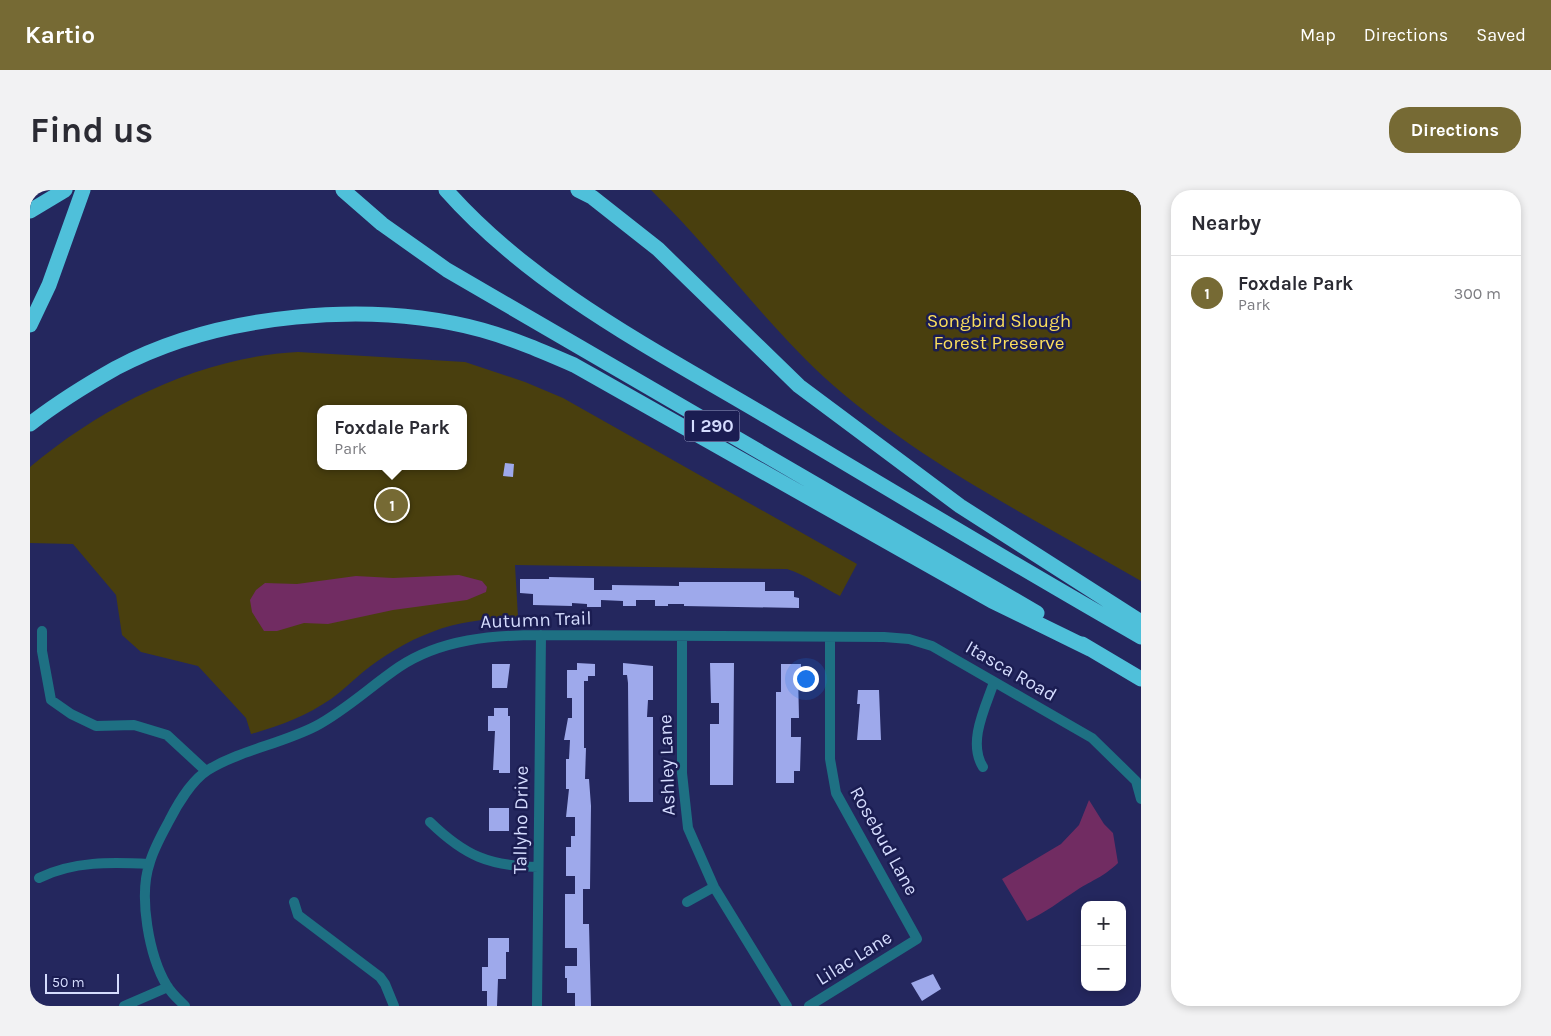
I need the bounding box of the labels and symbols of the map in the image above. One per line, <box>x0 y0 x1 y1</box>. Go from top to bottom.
park label: Songbird Slough Forest Preserve <box>927 310 1071 354</box>
road number: I 290 <box>684 410 740 442</box>
pin: 1 <box>376 486 408 524</box>
street label: Autumn Trail <box>480 607 592 633</box>
street label: Itasca Road <box>962 636 1060 706</box>
your location <box>793 666 819 692</box>
street label: Ashley Lane <box>654 714 680 816</box>
street label: Tallyho Drive <box>509 766 533 874</box>
street label: Rosebud Lane <box>845 783 923 899</box>
street label: Lilac Lane <box>812 926 896 990</box>
scale bar <box>45 971 119 994</box>

